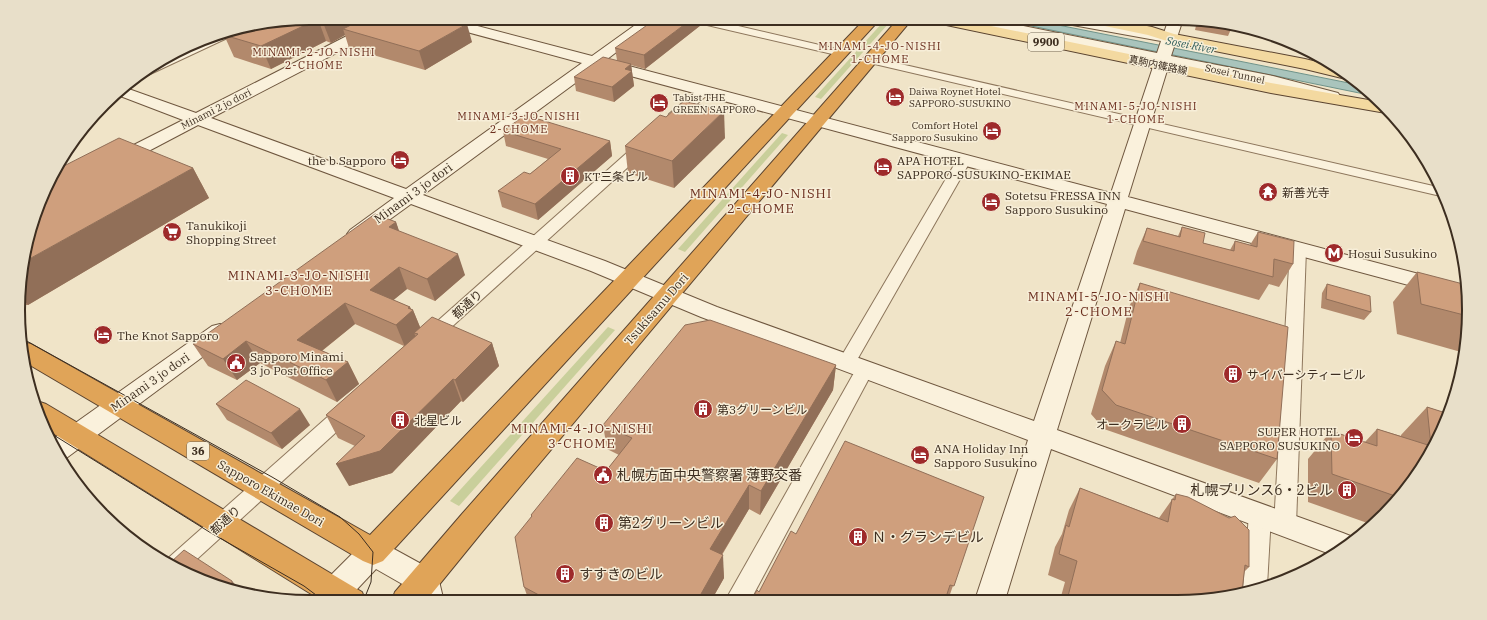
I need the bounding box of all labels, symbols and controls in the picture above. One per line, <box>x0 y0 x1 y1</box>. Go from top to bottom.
road number: 9900 <box>1028 33 1064 51</box>
water label: Sosei River <box>1164 33 1218 57</box>
district label: MINAMI-4-JO-NISHI 1-CHOME <box>818 39 942 66</box>
district label: MINAMI-2-JO-NISHI 2-CHOME <box>252 45 376 72</box>
street label: 真駒内篠路線 <box>1127 52 1189 78</box>
street label: Sosei Tunnel <box>1204 61 1266 87</box>
place label: Daiwa Roynet Hotel SAPPORO-SUSUKINO <box>909 85 1011 110</box>
street label: Minami 2 jo dori <box>179 86 253 132</box>
hotel icon: Daiwa Roynet Hotel SAPPORO-SUSUKINO <box>884 86 906 108</box>
place label: Tabist THE GREEN SAPPORO <box>673 91 756 116</box>
hotel icon: Tabist THE GREEN SAPPORO <box>648 92 670 114</box>
district label: MINAMI-5-JO-NISHI 1-CHOME <box>1074 99 1198 126</box>
district label: MINAMI-3-JO-NISHI 2-CHOME <box>457 109 581 136</box>
place label: Comfort Hotel Sapporo Susukino <box>892 119 978 144</box>
hotel icon: Comfort Hotel Sapporo Susukino <box>981 120 1003 142</box>
hotel icon: the b Sapporo <box>389 149 411 171</box>
place label: the b Sapporo <box>308 153 386 168</box>
place label: APA HOTEL SAPPORO-SUSUKINO-EKIMAE <box>897 153 1071 182</box>
hotel icon: APA HOTEL SAPPORO-SUSUKINO-EKIMAE <box>872 156 894 178</box>
street label: Minami 3 jo dori <box>371 160 455 226</box>
building icon: KT三条ビル <box>559 165 581 187</box>
place label: KT三条ビル <box>584 169 648 184</box>
temple icon: 新善光寺 <box>1257 181 1279 203</box>
district label: MINAMI-4-JO-NISHI 2-CHOME <box>690 185 832 217</box>
place label: 新善光寺 <box>1282 185 1330 200</box>
place label: Sotetsu FRESSA INN Sapporo Susukino <box>1005 188 1121 217</box>
hotel icon: Sotetsu FRESSA INN Sapporo Susukino <box>980 191 1002 213</box>
place label: Tanukikoji Shopping Street <box>186 218 277 247</box>
supermarket icon: Tanukikoji Shopping Street <box>161 221 183 243</box>
metro station icon: Hosui Susukino <box>1323 242 1345 264</box>
place label: Hosui Susukino <box>1348 246 1437 261</box>
district label: MINAMI-3-JO-NISHI 3-CHOME <box>228 267 370 299</box>
street label: Tsukisamu Dori <box>621 270 691 348</box>
street label: 都通り <box>449 286 485 322</box>
district label: MINAMI-5-JO-NISHI 2-CHOME <box>1028 288 1170 320</box>
hotel icon: The Knot Sapporo <box>92 324 114 346</box>
place label: The Knot Sapporo <box>117 328 219 343</box>
street label: Minami 3 jo dori <box>108 349 192 415</box>
place label: Sapporo Minami 3 jo Post Office <box>250 349 344 378</box>
public building icon: Sapporo Minami 3 jo Post Office <box>225 352 247 374</box>
building icon: サイバーシティービル <box>1222 363 1244 385</box>
place label: サイバーシティービル <box>1247 367 1366 382</box>
building icon: 第3グリーンビル <box>692 398 714 420</box>
place label: 第3グリーンビル <box>717 402 808 417</box>
building icon: 北星ビル <box>389 409 411 431</box>
place label: 北星ビル <box>414 413 462 428</box>
building icon: オークラビル <box>1171 413 1193 435</box>
place label: オークラビル <box>1096 417 1168 432</box>
district label: MINAMI-4-JO-NISHI 3-CHOME <box>511 420 653 452</box>
place label: SUPER HOTEL SAPPORO SUSUKINO <box>1220 424 1340 453</box>
hotel icon: SUPER HOTEL SAPPORO SUSUKINO <box>1343 427 1365 449</box>
place label: ANA Holiday Inn Sapporo Susukino <box>934 441 1037 470</box>
road number: 36 <box>187 442 209 460</box>
hotel icon: ANA Holiday Inn Sapporo Susukino <box>909 444 931 466</box>
street label: Sapporo Ekimae Dori <box>215 456 327 530</box>
public building icon: 札幌方面中央警察署 薄野交番 <box>592 464 614 486</box>
place label: 札幌方面中央警察署 薄野交番 <box>617 466 802 484</box>
building icon: 札幌プリンス6・2ビル <box>1336 479 1358 501</box>
place label: 札幌プリンス6・2ビル <box>1190 481 1333 499</box>
street label: 都通り <box>207 502 243 538</box>
building icon: 第2グリーンビル <box>593 512 615 534</box>
place label: 第2グリーンビル <box>618 514 724 532</box>
building icon: Ｎ・グランデビル <box>847 526 869 548</box>
place label: Ｎ・グランデビル <box>872 528 984 546</box>
building icon: すすきのビル <box>554 563 576 585</box>
place label: すすきのビル <box>579 565 663 583</box>

